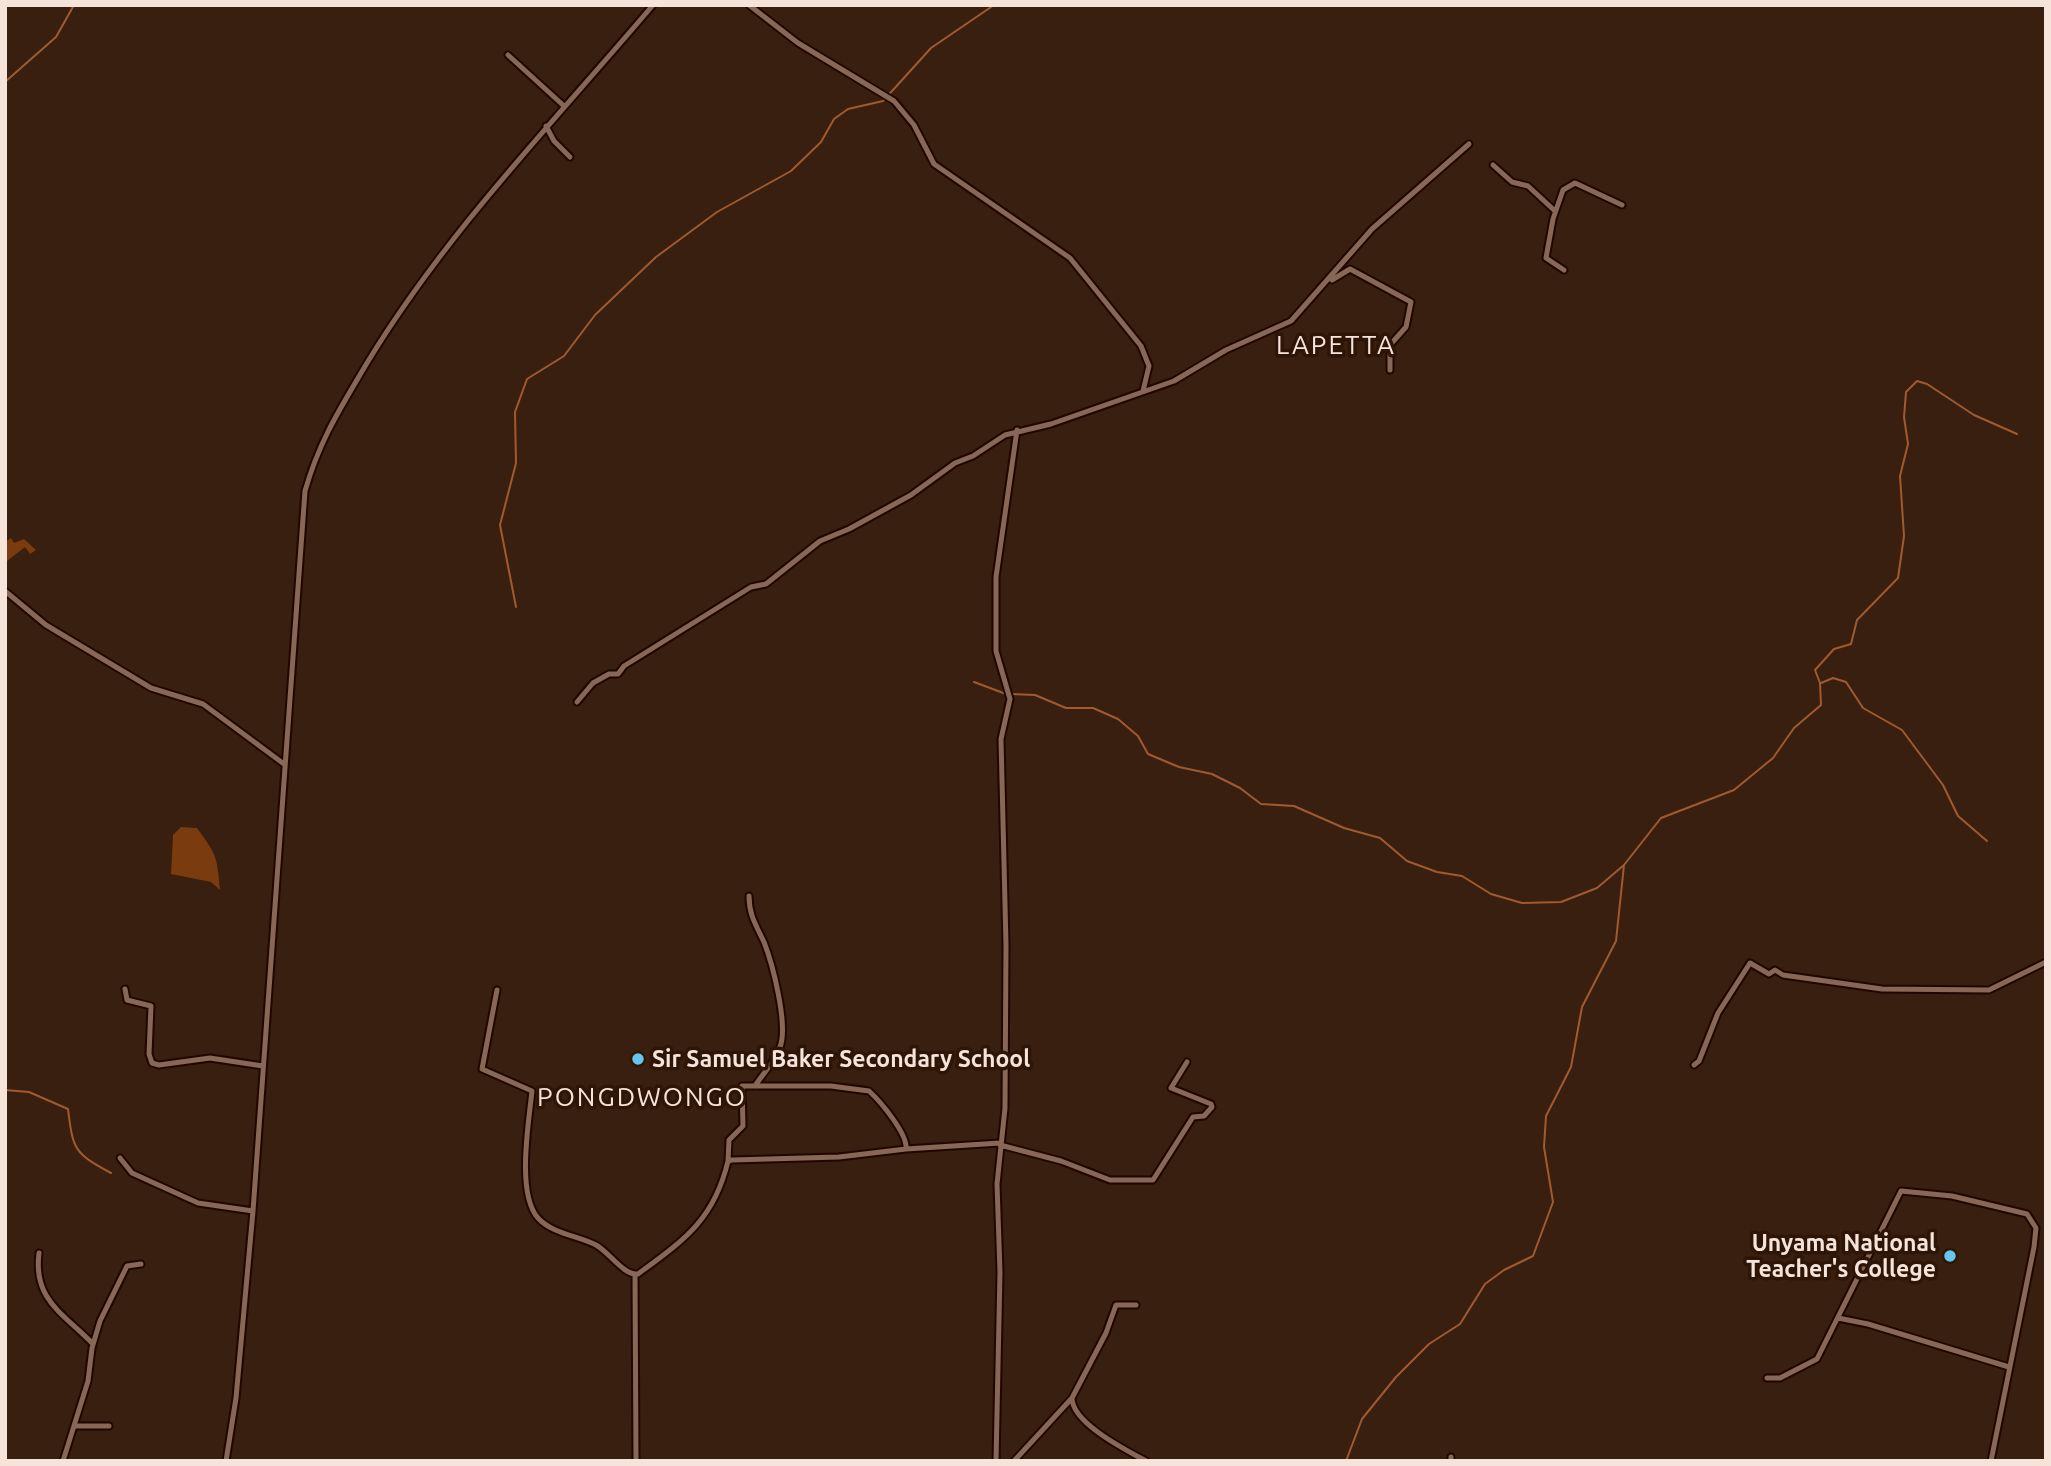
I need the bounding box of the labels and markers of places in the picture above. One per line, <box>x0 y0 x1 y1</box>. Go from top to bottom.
place label: Sir Samuel Baker Secondary School <box>652 1045 1030 1073</box>
marker: Sir Samuel Baker Secondary School <box>630 1051 646 1067</box>
place label: Unyama National Teacher's College <box>1746 1229 1936 1283</box>
marker: Unyama National Teacher's College <box>1942 1248 1958 1264</box>

